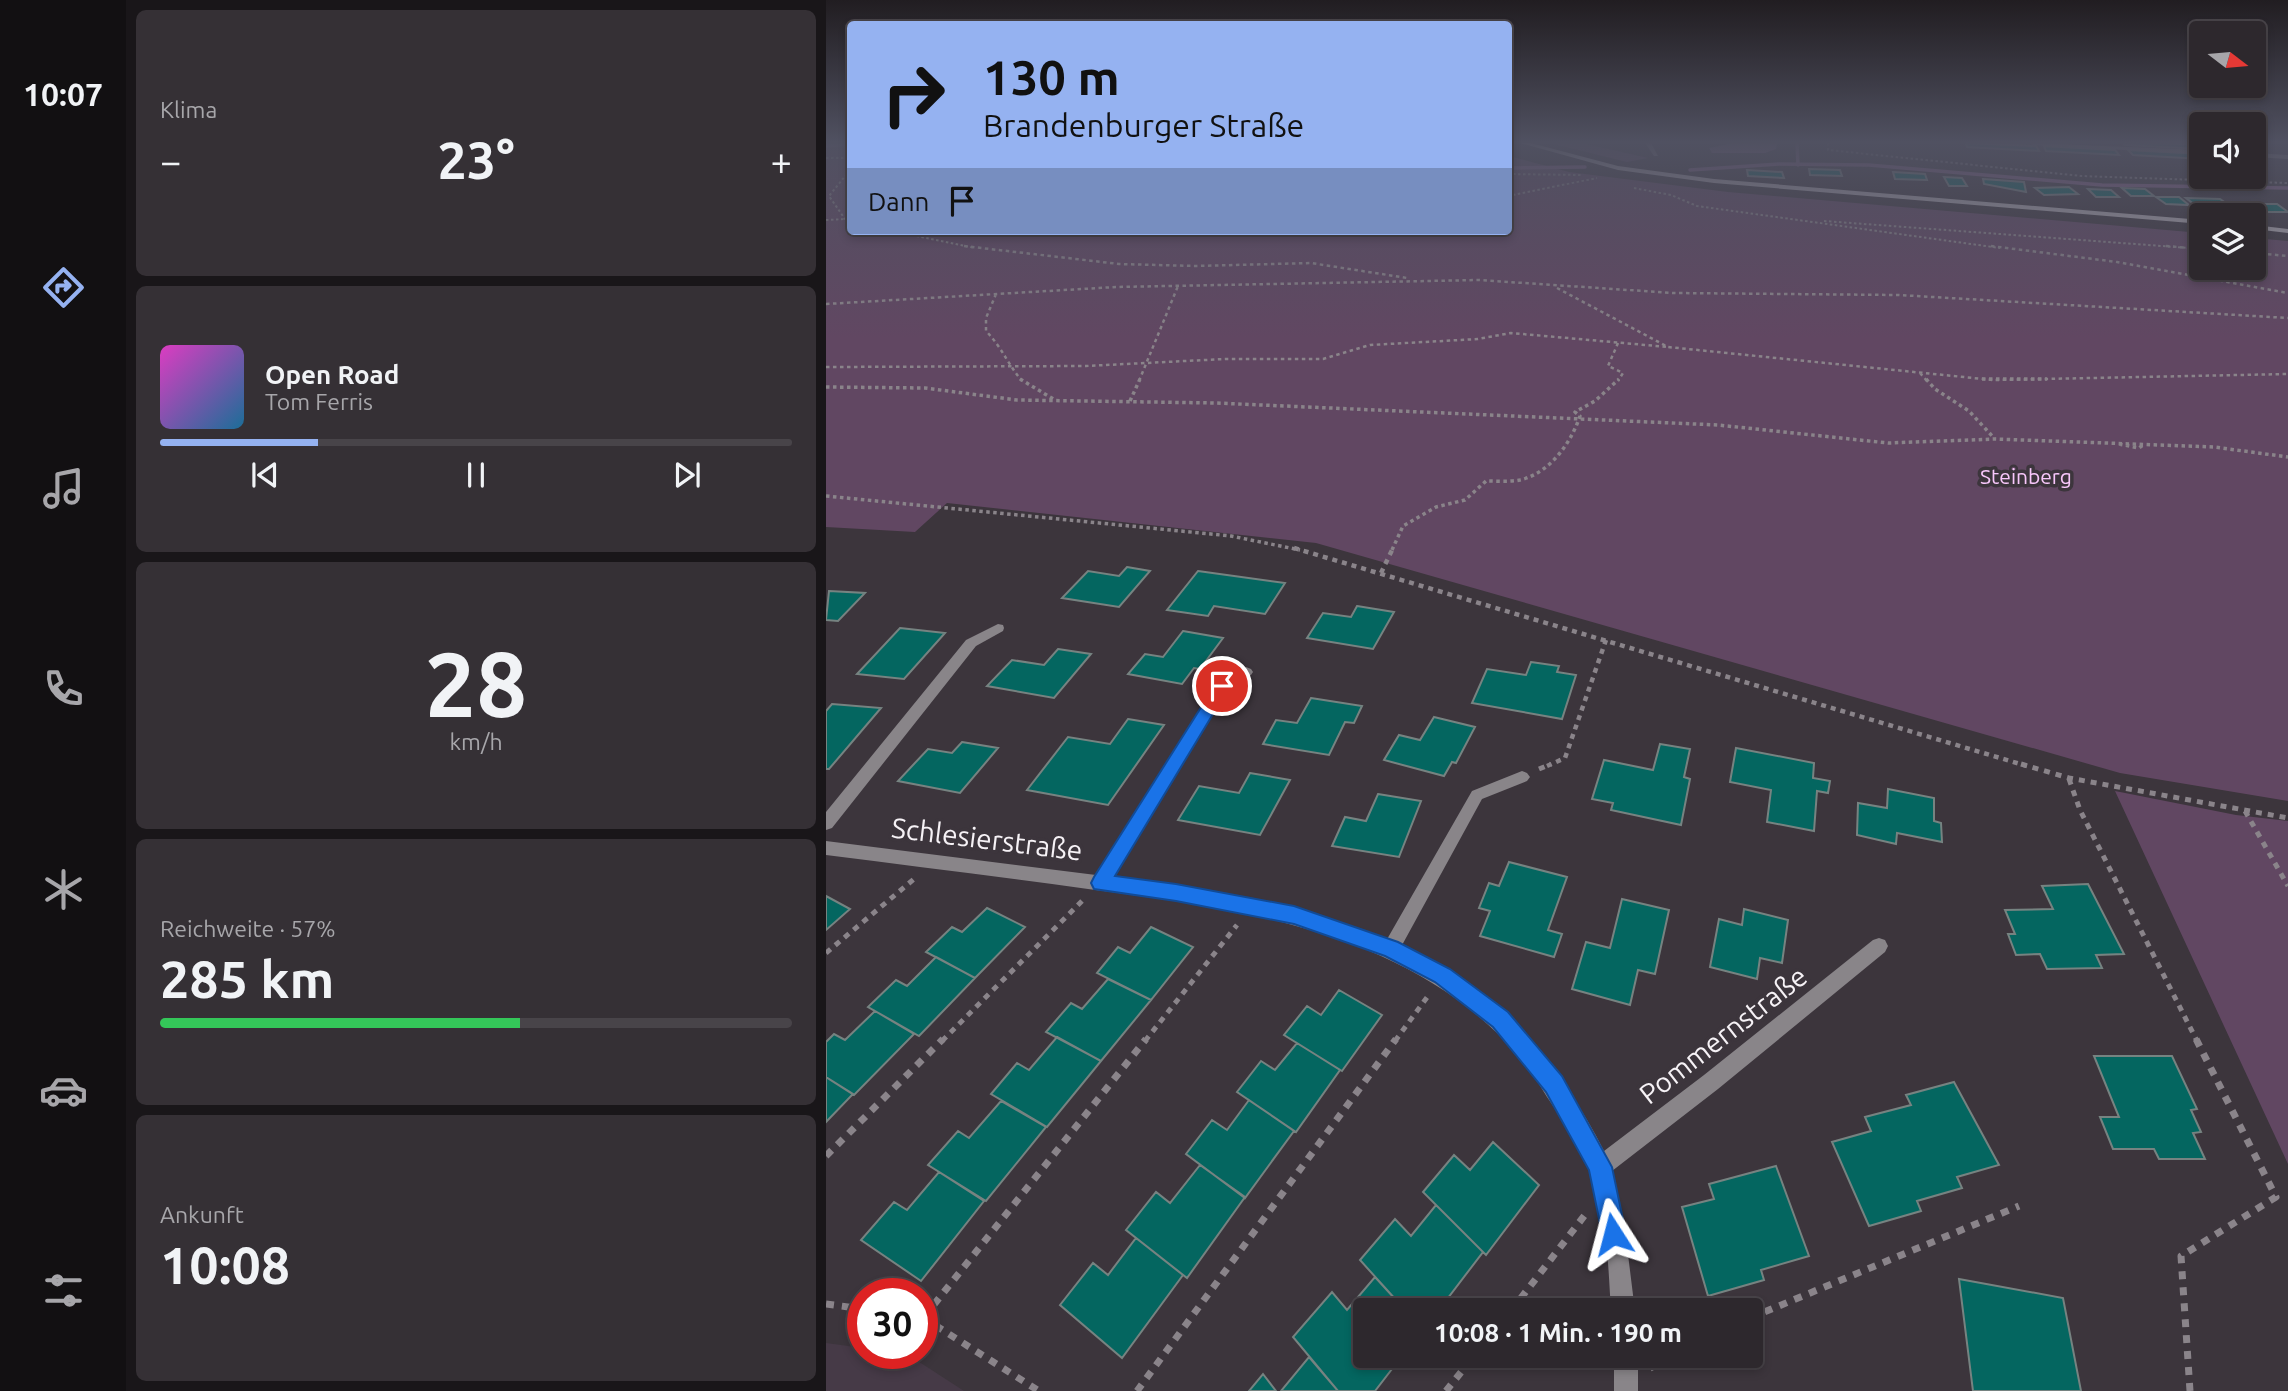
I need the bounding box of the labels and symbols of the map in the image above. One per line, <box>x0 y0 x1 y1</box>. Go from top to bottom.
north arrow <box>2189 21 2266 98</box>
park label: Steinberg <box>1980 464 2072 488</box>
pin <box>1192 656 1252 716</box>
street label: Schlesierstraße <box>890 811 1084 866</box>
street label: Pommernstraße <box>1633 960 1812 1110</box>
position arrow <box>1576 1197 1650 1271</box>
speed limit sign: 30 <box>847 1278 938 1369</box>

